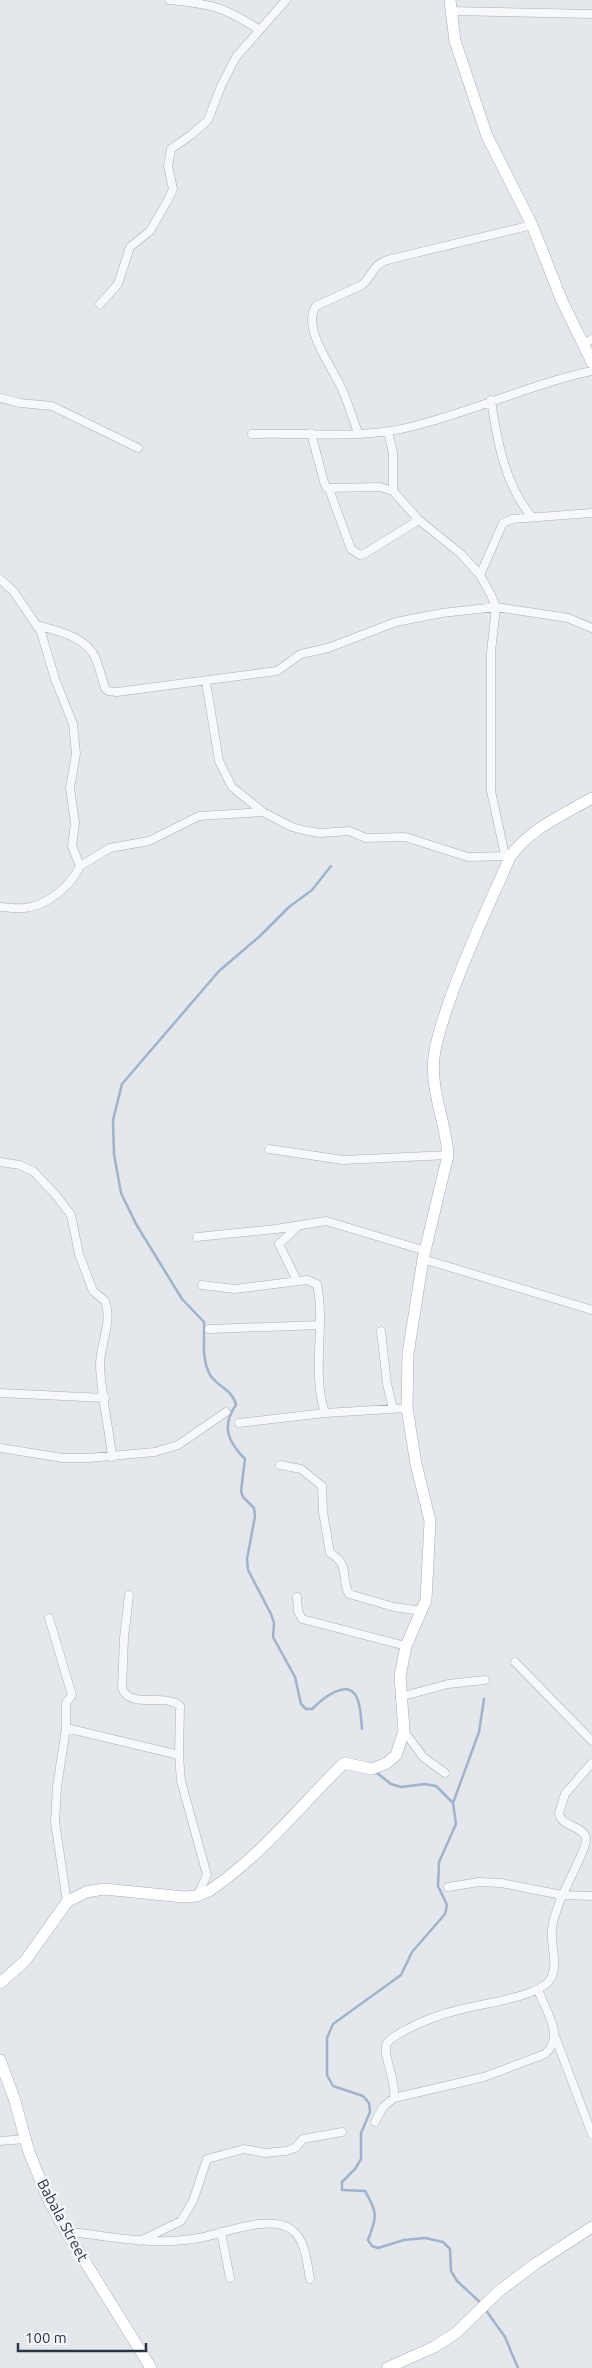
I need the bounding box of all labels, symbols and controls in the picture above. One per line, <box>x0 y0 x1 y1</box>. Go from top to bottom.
street label: Babala Street <box>34 2176 92 2264</box>
scale bar <box>18 2320 145 2352</box>
text: 100 m <box>25 2329 67 2346</box>

